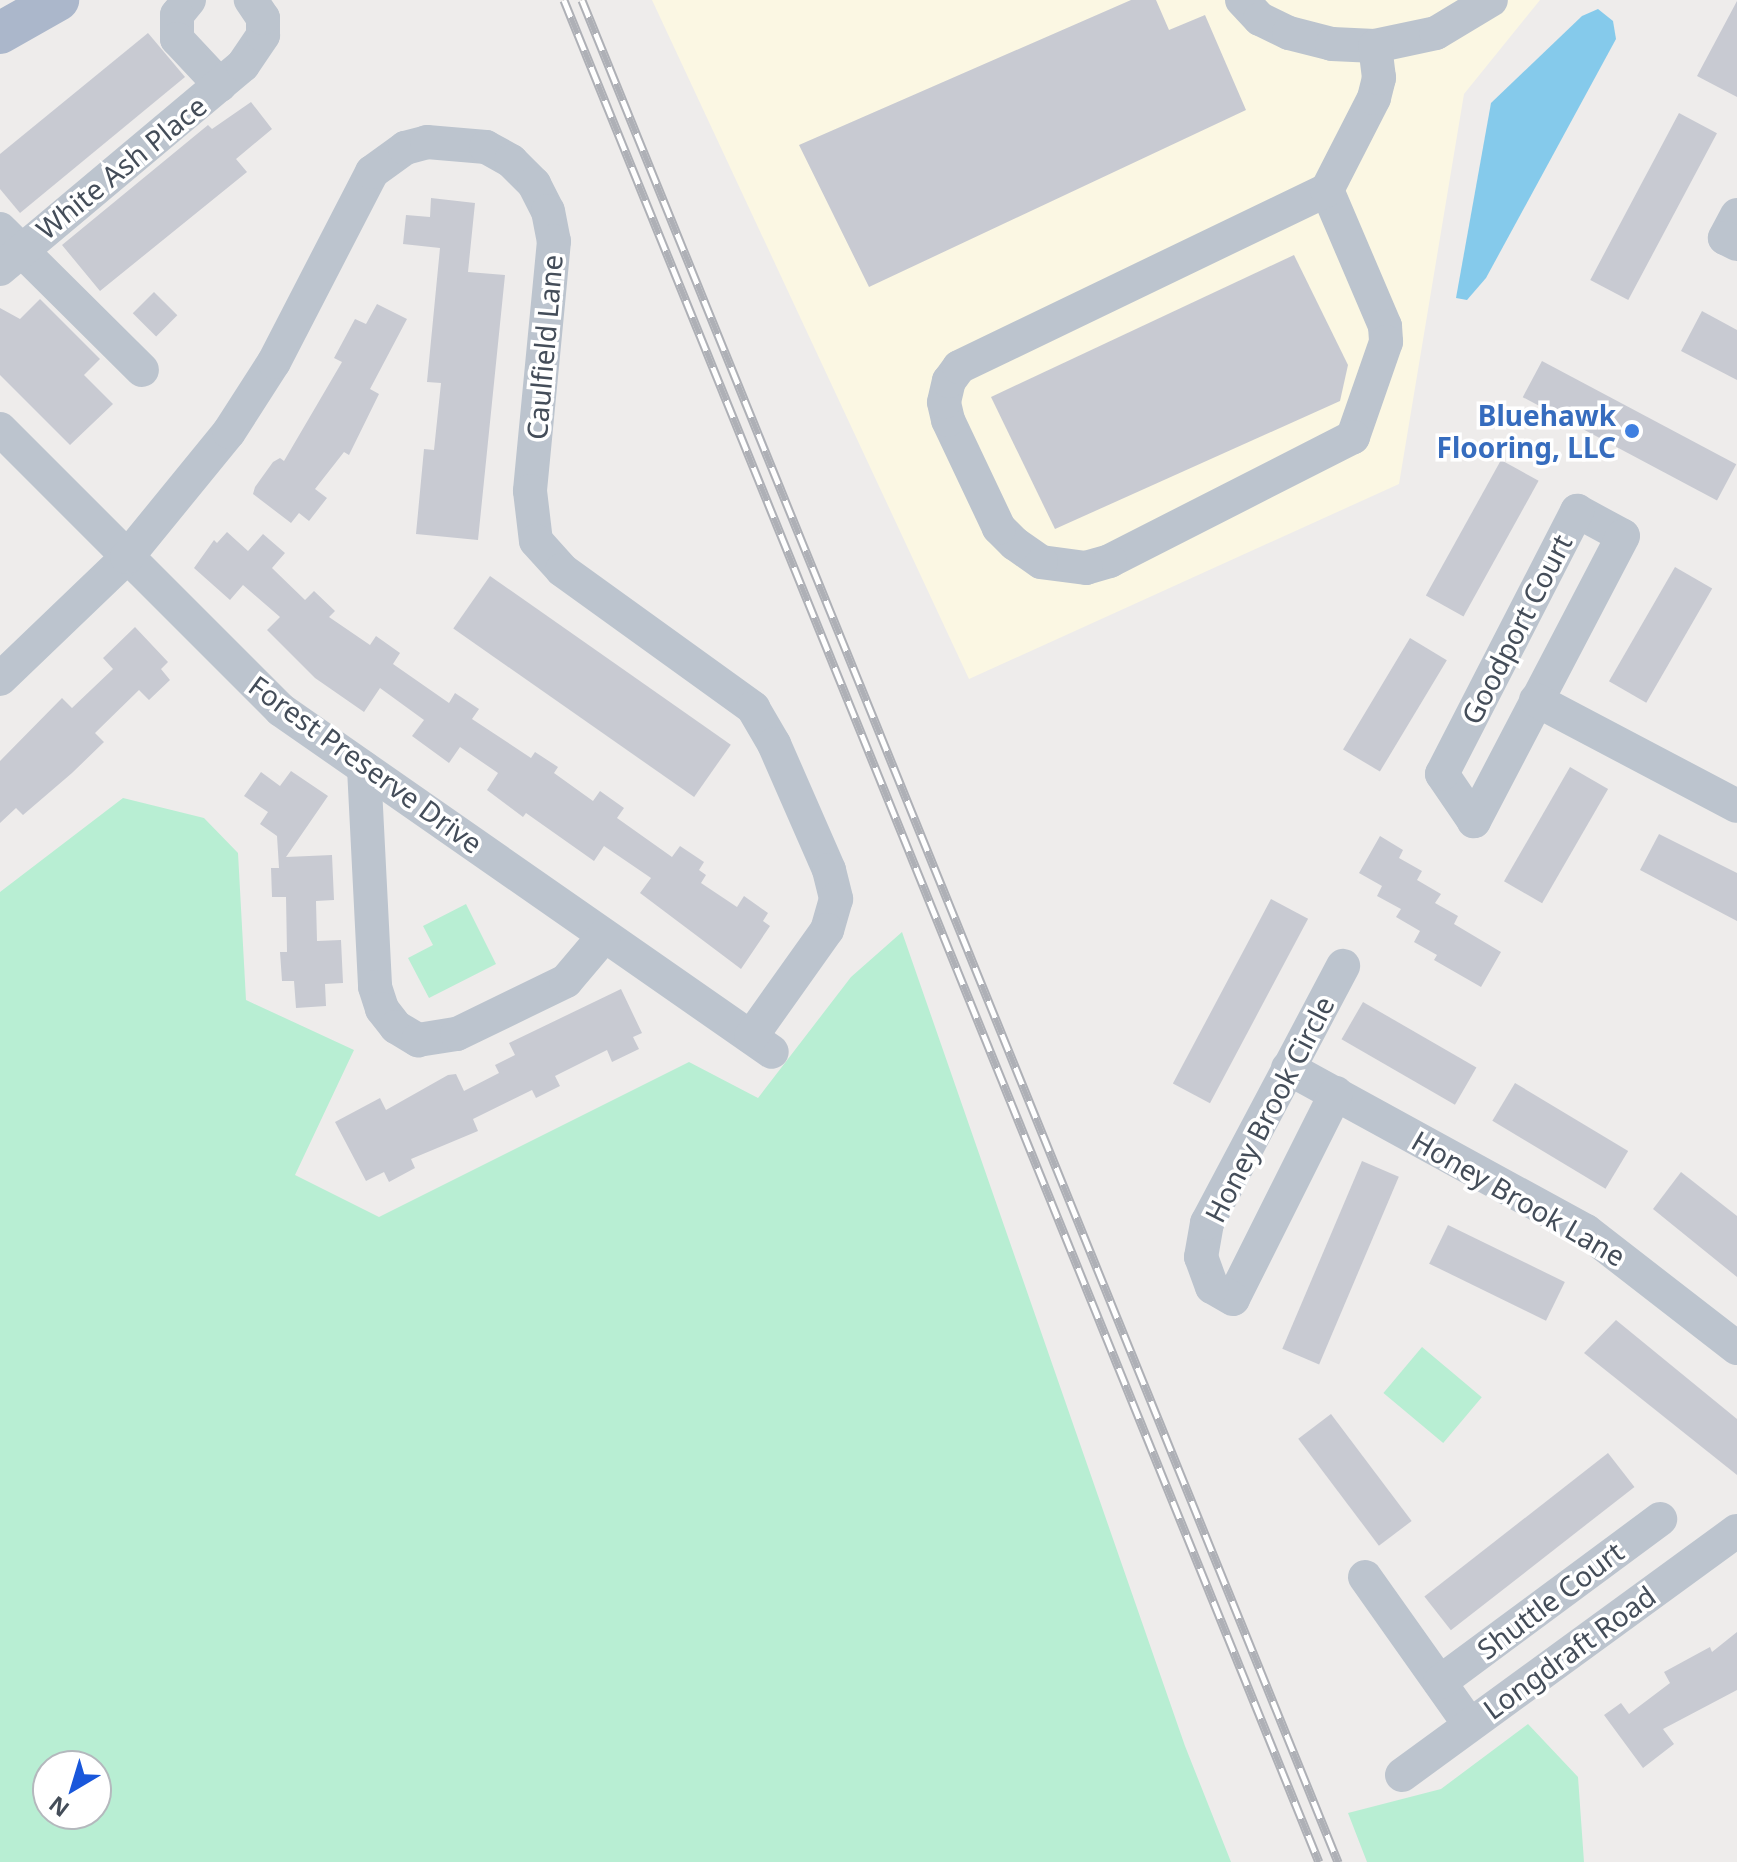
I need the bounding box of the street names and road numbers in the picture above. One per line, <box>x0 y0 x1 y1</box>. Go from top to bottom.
street label: White Ash Place <box>29 88 213 246</box>
street label: Caulfield Lane <box>519 253 569 441</box>
street label: Goodport Court <box>1454 529 1578 729</box>
street label: Forest Preserve Drive <box>243 668 489 860</box>
street label: Honey Brook Circle <box>1197 990 1341 1228</box>
street label: Honey Brook Lane <box>1406 1123 1632 1273</box>
street label: Shuttle Court <box>1470 1534 1630 1666</box>
street label: Longdraft Road <box>1476 1578 1662 1726</box>

